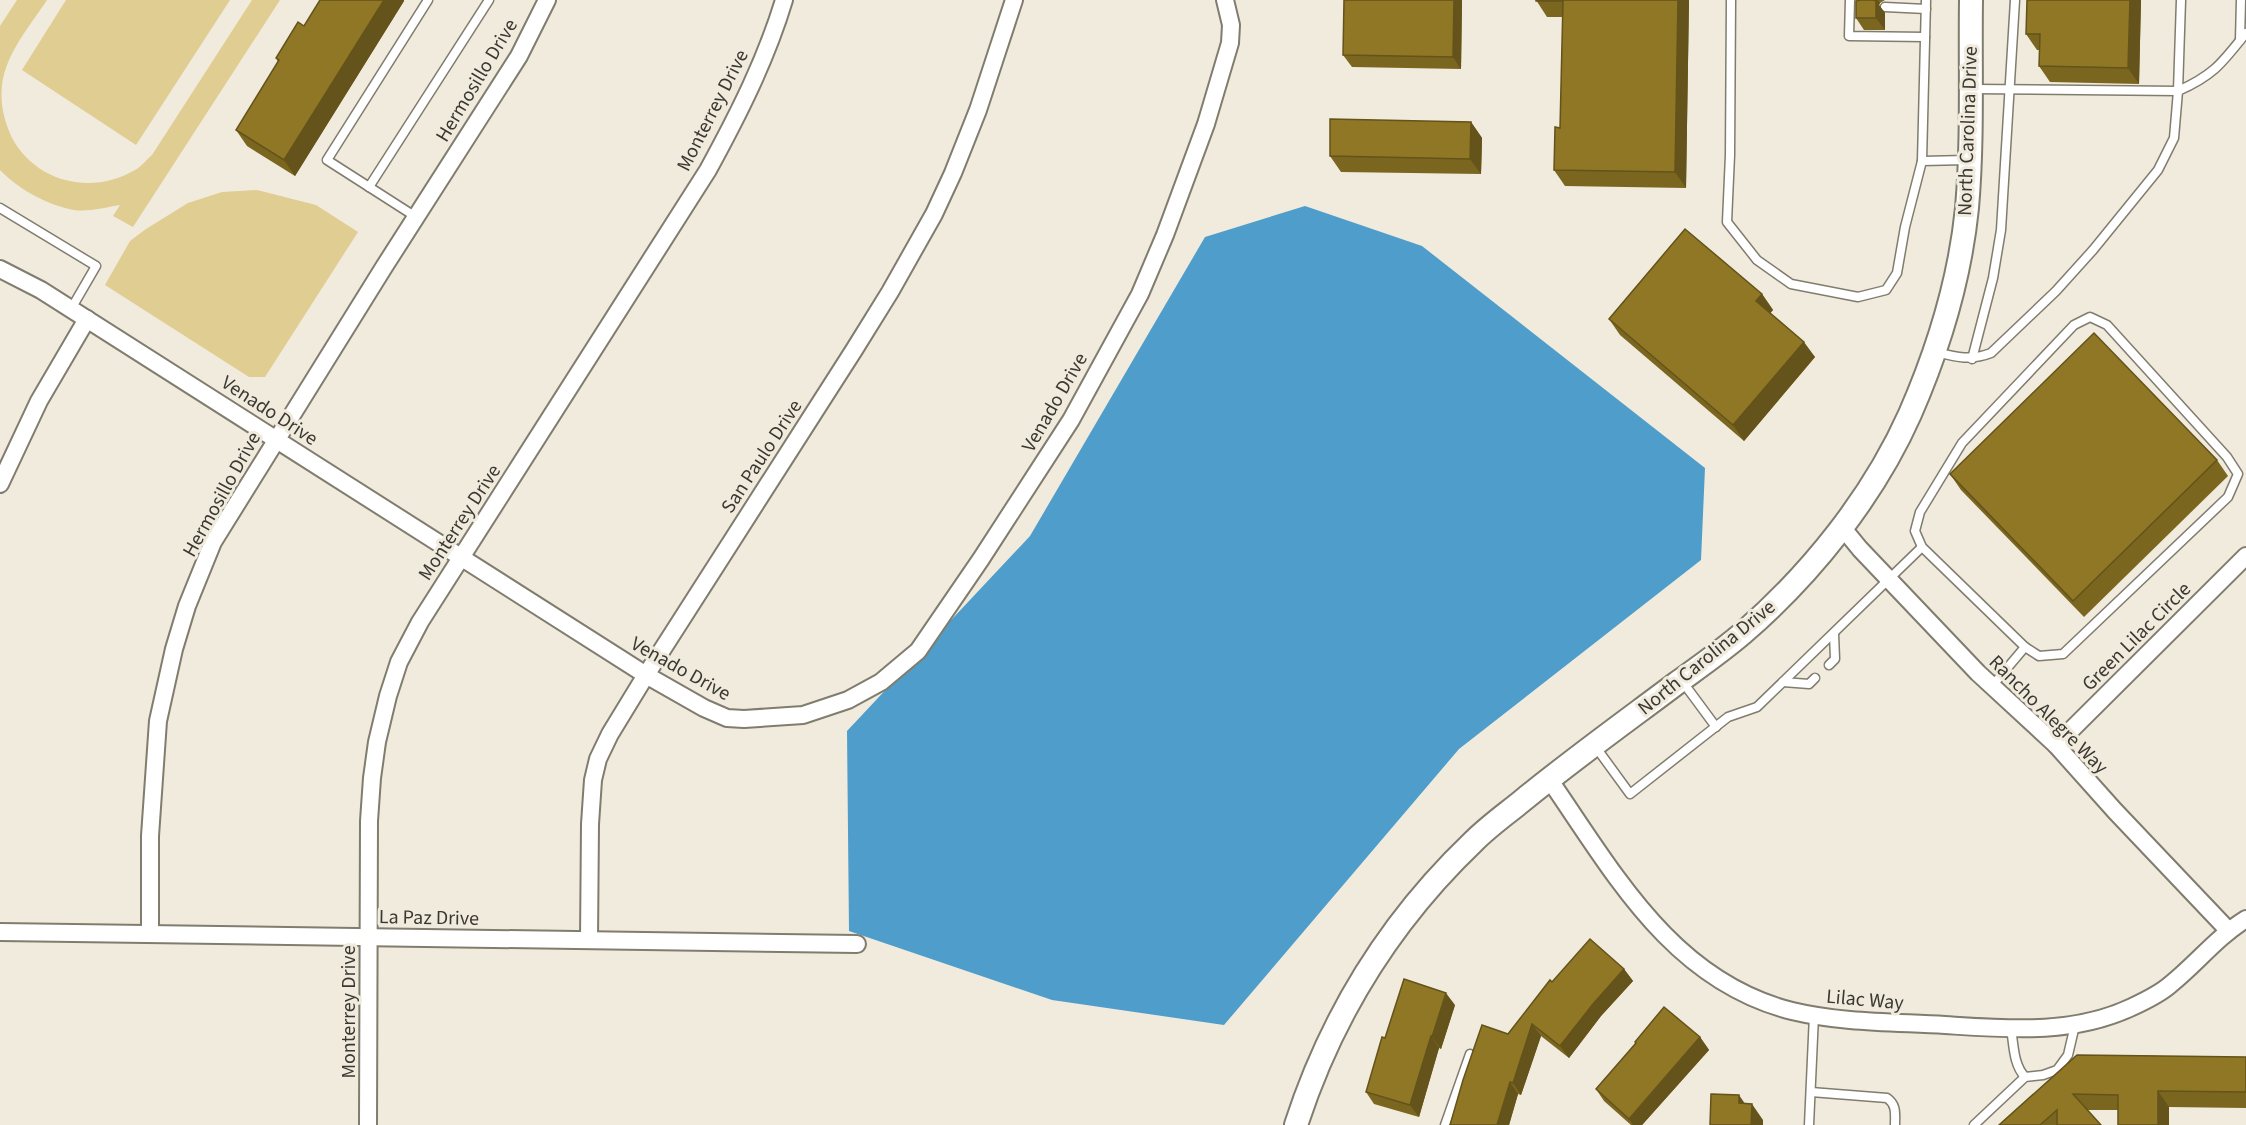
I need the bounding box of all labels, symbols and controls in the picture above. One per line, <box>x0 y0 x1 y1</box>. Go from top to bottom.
street label: Hermosillo Drive <box>429 14 525 147</box>
street label: Monterrey Drive <box>670 45 756 176</box>
street label: North Carolina Drive <box>1951 46 1985 216</box>
street label: Venado Drive <box>1015 348 1095 457</box>
street label: Venado Drive <box>216 369 323 453</box>
street label: San Paulo Drive <box>715 394 809 519</box>
street label: Hermosillo Drive <box>176 427 268 562</box>
street label: Monterrey Drive <box>412 459 508 586</box>
street label: Green Lilac Circle <box>2076 576 2198 698</box>
street label: North Carolina Drive <box>1632 593 1781 722</box>
street label: Venado Drive <box>626 630 736 708</box>
street label: Rancho Alegre Way <box>1982 649 2115 781</box>
street label: La Paz Drive <box>379 903 479 933</box>
street label: Monterrey Drive <box>335 945 363 1079</box>
street label: Lilac Way <box>1825 983 1906 1017</box>

